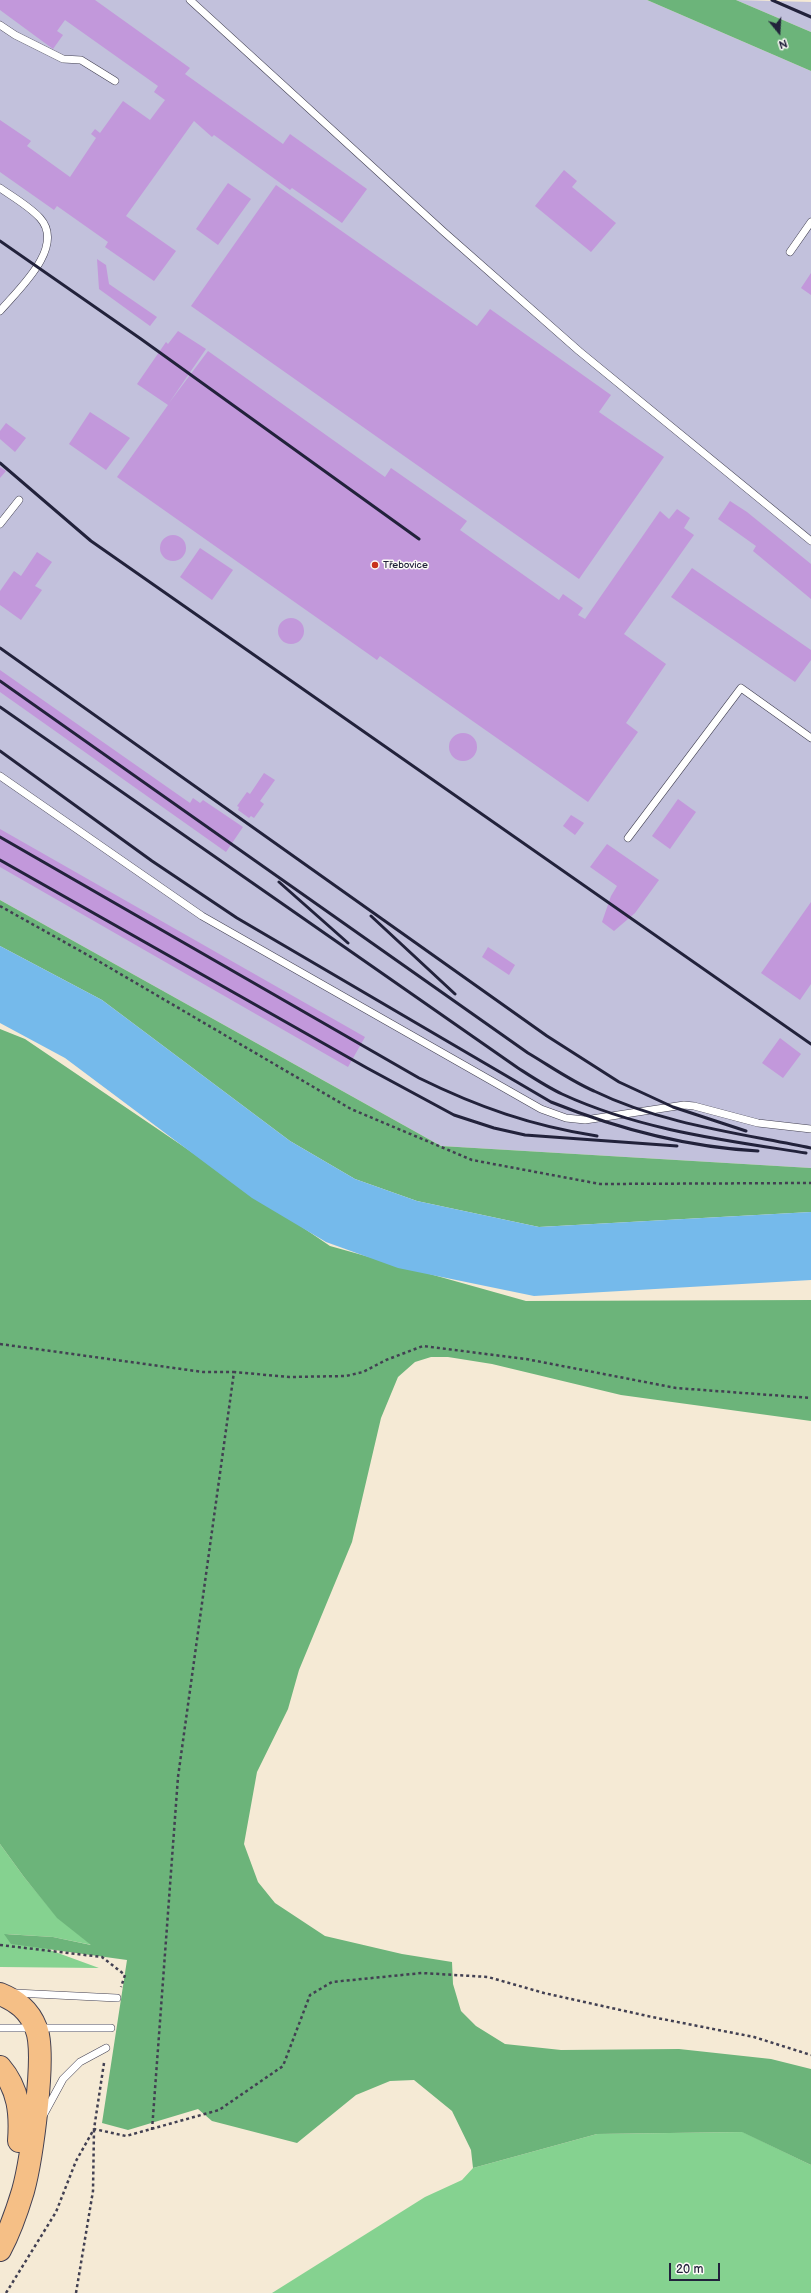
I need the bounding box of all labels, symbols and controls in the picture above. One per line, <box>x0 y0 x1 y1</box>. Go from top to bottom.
north arrow <box>759 12 799 52</box>
text: N <box>777 36 789 51</box>
place label: Třebovice <box>383 559 428 571</box>
marker: Třebovice <box>370 560 380 570</box>
scale bar <box>671 2255 722 2281</box>
text: 20 m <box>676 2262 703 2277</box>

